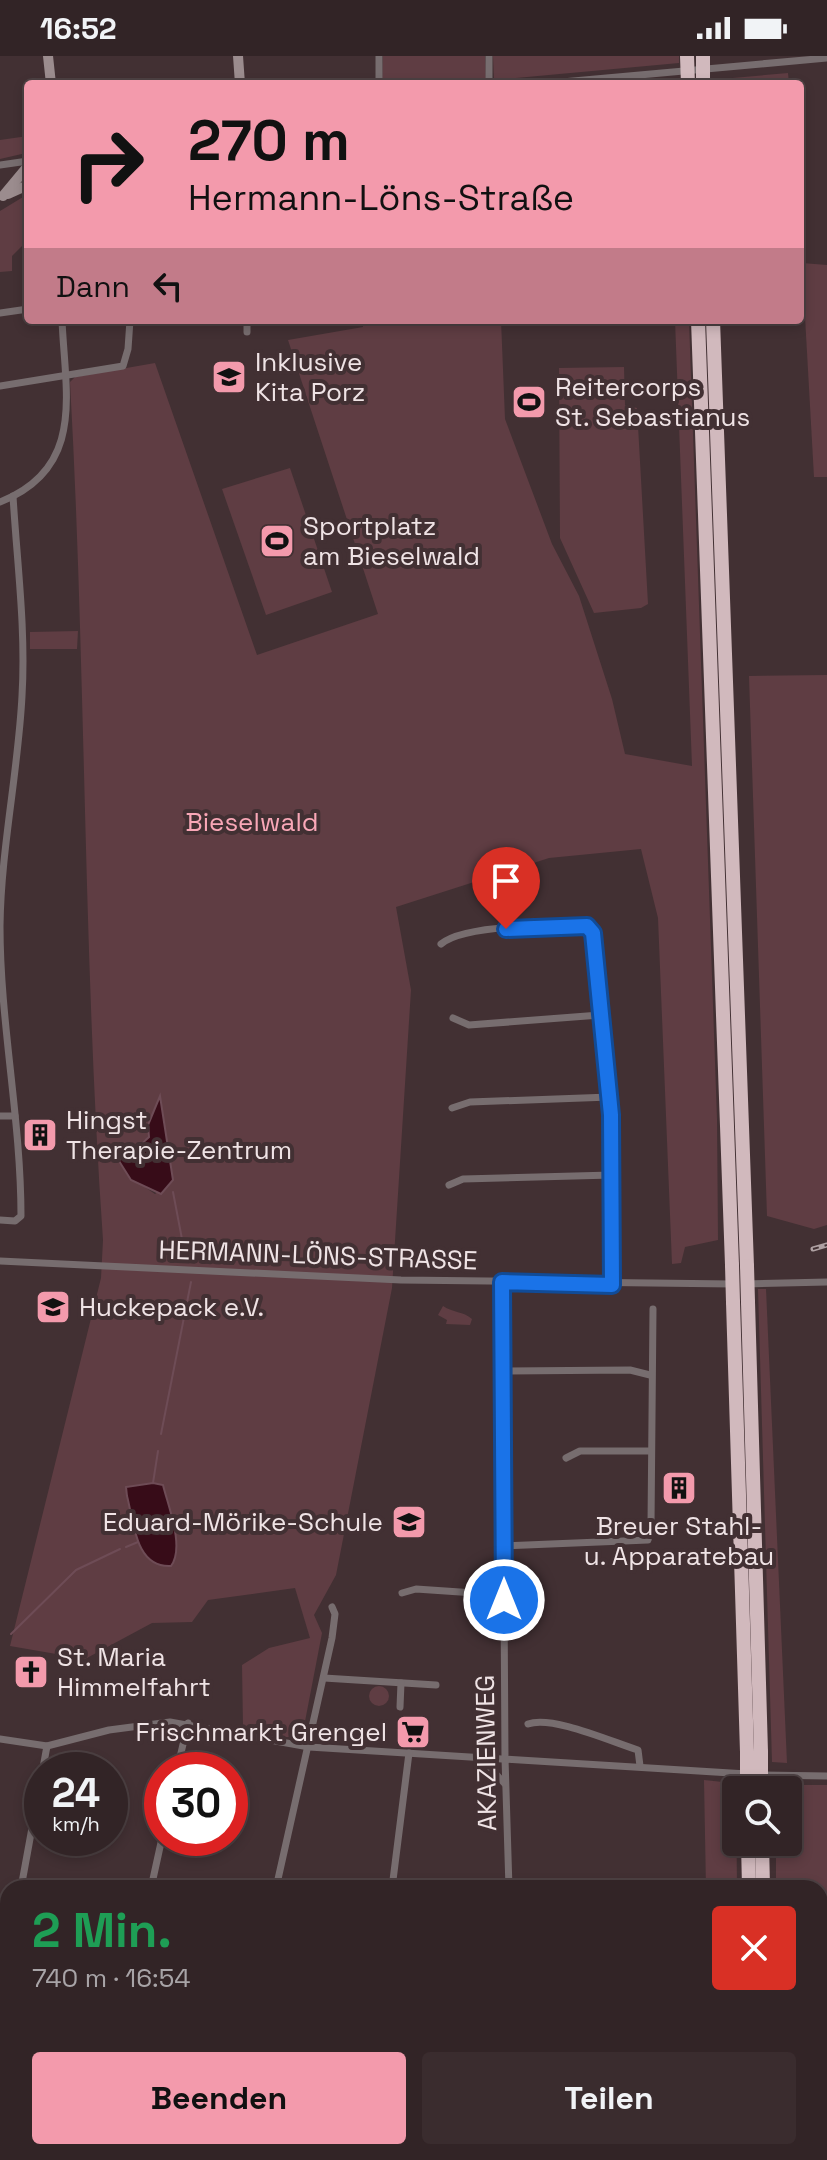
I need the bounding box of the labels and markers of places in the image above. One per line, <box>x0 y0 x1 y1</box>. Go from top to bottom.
place label: Inklusive Kita Porz <box>255 345 365 409</box>
school or university icon: Inklusive Kita Porz <box>210 358 248 396</box>
place label: Reitercorps St. Sebastianus <box>555 370 750 434</box>
sports icon: Reitercorps St. Sebastianus <box>510 383 548 421</box>
place label: Sportplatz am Bieselwald <box>303 509 480 573</box>
sports icon: Sportplatz am Bieselwald <box>258 522 296 560</box>
pin <box>472 847 540 929</box>
place label: Hingst Therapie-Zentrum <box>66 1103 292 1167</box>
building icon: Hingst Therapie-Zentrum <box>21 1116 59 1154</box>
school or university icon: Huckepack e.V. <box>34 1288 72 1326</box>
place label: Huckepack e.V. <box>79 1290 264 1324</box>
building icon: Breuer Stahl- u. Apparatebau <box>660 1469 698 1507</box>
school or university icon: Eduard-Mörike-Schule <box>390 1503 428 1541</box>
place label: Eduard-Mörike-Schule <box>103 1505 383 1539</box>
place label: Breuer Stahl- u. Apparatebau <box>584 1509 774 1573</box>
place label: St. Maria Himmelfahrt <box>57 1640 211 1704</box>
church icon: St. Maria Himmelfahrt <box>12 1653 50 1691</box>
supermarket icon: Frischmarkt Grengel <box>394 1713 432 1751</box>
place label: Frischmarkt Grengel <box>136 1715 387 1749</box>

